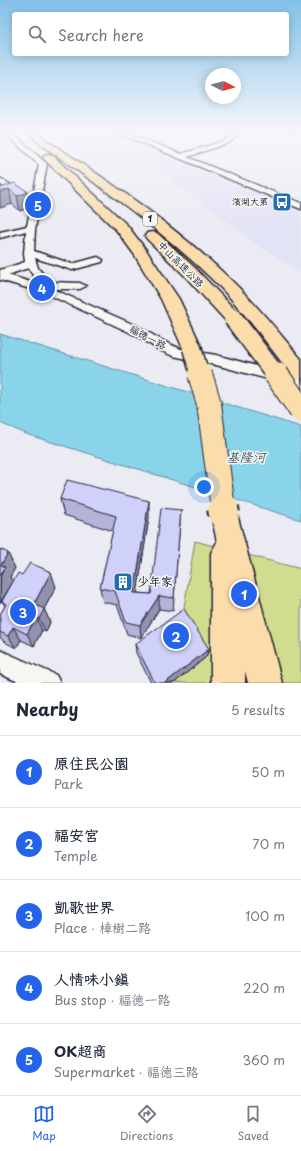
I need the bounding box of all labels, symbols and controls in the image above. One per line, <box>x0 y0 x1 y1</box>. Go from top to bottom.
search box <box>12 12 289 56</box>
icon: search <box>26 23 48 45</box>
text: Search here <box>58 23 144 46</box>
north arrow <box>205 68 241 104</box>
pin: 5 <box>25 190 51 220</box>
bus stop icon: 濱湖大第 <box>271 191 293 213</box>
place label: 濱湖大第 <box>232 194 268 208</box>
road number: 1 <box>143 212 157 226</box>
street label: 中山高速公路 <box>155 237 208 290</box>
pin: 4 <box>29 273 55 303</box>
street label: 福德一路 <box>127 321 169 353</box>
water label: 基隆河 <box>226 447 267 466</box>
your location <box>194 477 214 497</box>
building icon: 少年家 <box>112 571 134 593</box>
place label: 少年家 <box>137 572 173 590</box>
pin: 1 <box>231 579 257 609</box>
pin: 3 <box>10 597 36 627</box>
pin: 2 <box>163 621 189 651</box>
text: Nearby <box>16 696 78 722</box>
text: 5 results <box>231 700 285 719</box>
text: 原住民公園 <box>54 751 129 774</box>
text: 1 <box>26 762 32 781</box>
text: 50 m <box>251 762 285 781</box>
text: Park <box>54 774 83 793</box>
text: 福安宮 <box>54 823 99 846</box>
text: 2 <box>24 834 34 853</box>
text: 70 m <box>252 834 285 853</box>
text: Temple <box>54 846 97 865</box>
text: 凱歌世界 <box>54 895 114 918</box>
text: 3 <box>25 906 33 925</box>
text: 100 m <box>245 906 285 925</box>
text: Place · 樟樹二路 <box>54 918 151 937</box>
text: 人情味小鎮 <box>54 967 129 990</box>
text: 4 <box>25 978 33 997</box>
text: 220 m <box>243 978 285 997</box>
text: Bus stop · 福德一路 <box>54 990 171 1009</box>
text: OK超商 <box>54 1039 107 1062</box>
text: 5 <box>25 1050 33 1069</box>
text: 360 m <box>242 1050 285 1069</box>
text: Supermarket · 福德三路 <box>54 1062 199 1081</box>
tab: Map <box>32 1103 56 1144</box>
tab: Directions <box>120 1103 173 1144</box>
tab: Saved <box>238 1103 269 1144</box>

